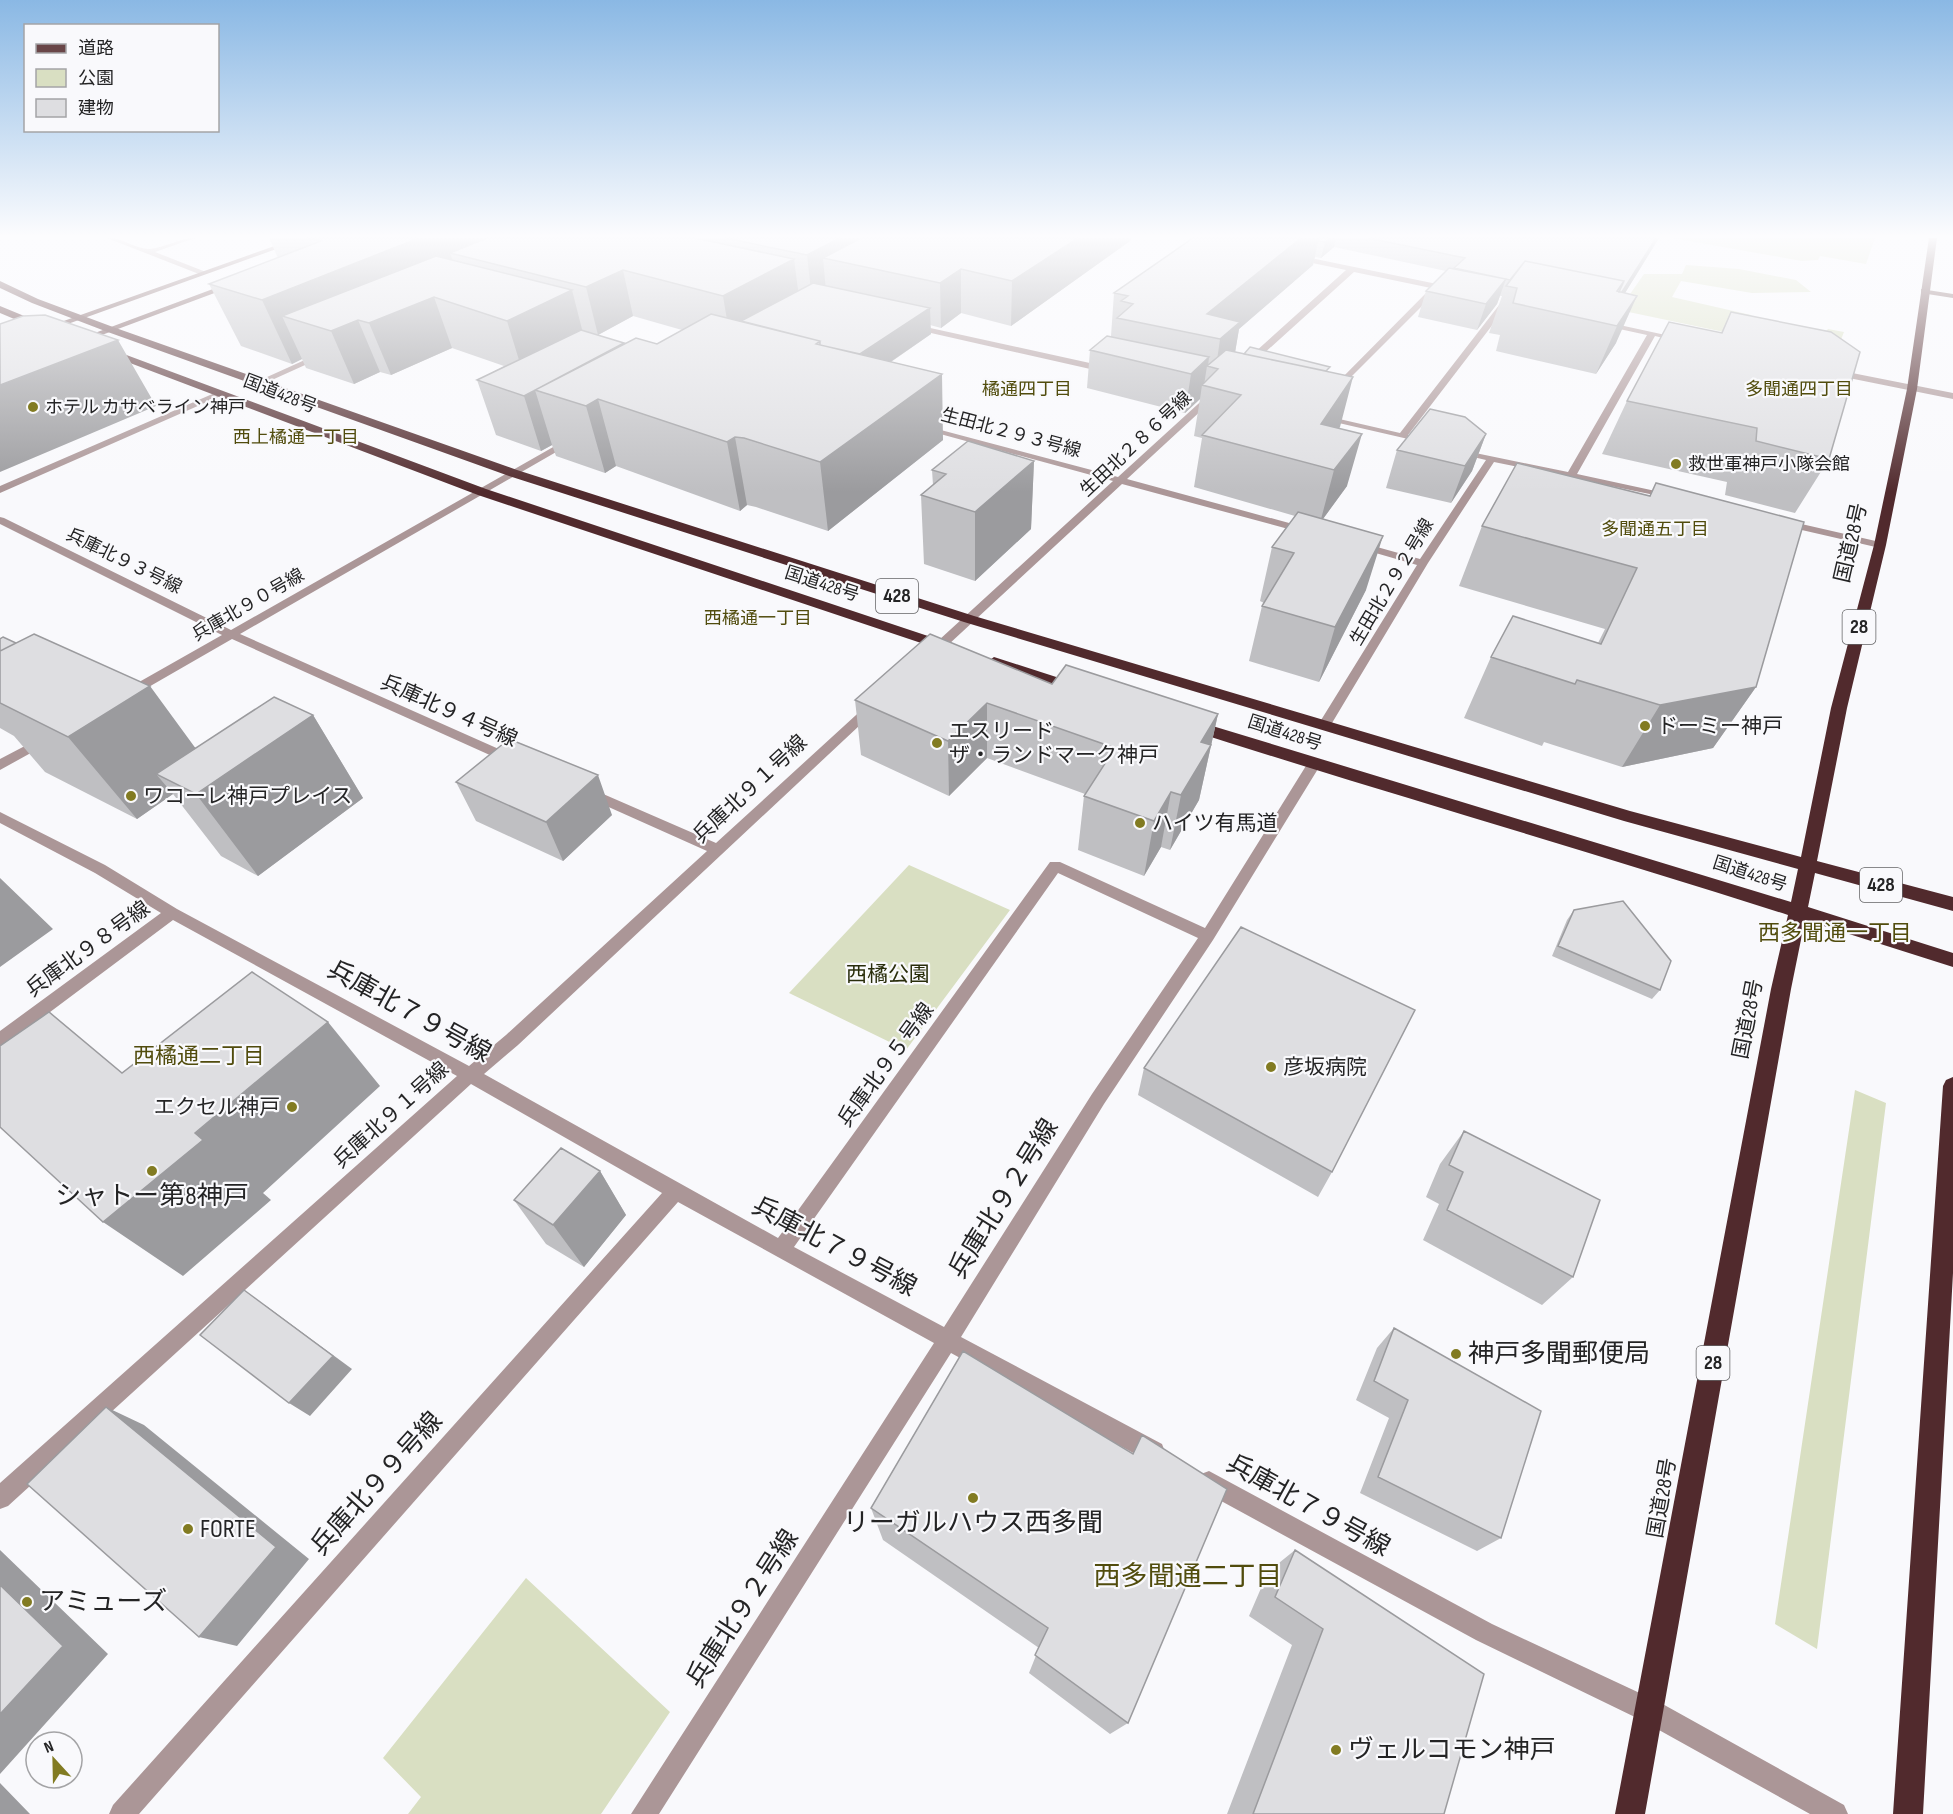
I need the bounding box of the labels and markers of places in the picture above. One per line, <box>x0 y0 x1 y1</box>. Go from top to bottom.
place label: ホテル カサベライン神戸 <box>45 397 246 418</box>
marker: ホテル カサベライン神戸 <box>26 400 40 414</box>
place label: 救世軍神戸小隊会館 <box>1688 454 1850 475</box>
marker: 救世軍神戸小隊会館 <box>1669 457 1683 471</box>
place label: ドーミー神戸 <box>1657 714 1783 739</box>
place label: エスリード ザ・ランドマーク神戸 <box>949 719 1159 768</box>
marker: ドーミー神戸 <box>1638 719 1652 733</box>
marker: エスリード ザ・ランドマーク神戸 <box>930 736 944 750</box>
place label: ワコーレ神戸プレイス <box>143 784 352 809</box>
marker: ワコーレ神戸プレイス <box>124 789 138 803</box>
place label: ハイツ有馬道 <box>1152 811 1278 836</box>
marker: ハイツ有馬道 <box>1133 816 1147 830</box>
place label: 彦坂病院 <box>1283 1055 1367 1080</box>
marker: 彦坂病院 <box>1264 1060 1278 1074</box>
place label: エクセル神戸 <box>154 1095 280 1120</box>
marker: エクセル神戸 <box>285 1100 299 1114</box>
marker: シャトー第8神戸 <box>145 1164 159 1178</box>
place label: シャトー第8神戸 <box>55 1181 249 1212</box>
place label: 神戸多聞郵便局 <box>1468 1339 1650 1370</box>
marker: 神戸多聞郵便局 <box>1449 1347 1463 1361</box>
marker: リーガルハウス西多聞 <box>966 1491 980 1505</box>
place label: リーガルハウス西多聞 <box>843 1508 1103 1539</box>
place label: FORTE <box>200 1514 256 1545</box>
marker: FORTE <box>181 1522 195 1536</box>
place label: アミューズ <box>39 1587 167 1618</box>
marker: アミューズ <box>20 1595 34 1609</box>
place label: ヴェルコモン神戸 <box>1348 1735 1555 1766</box>
marker: ヴェルコモン神戸 <box>1329 1743 1343 1757</box>

